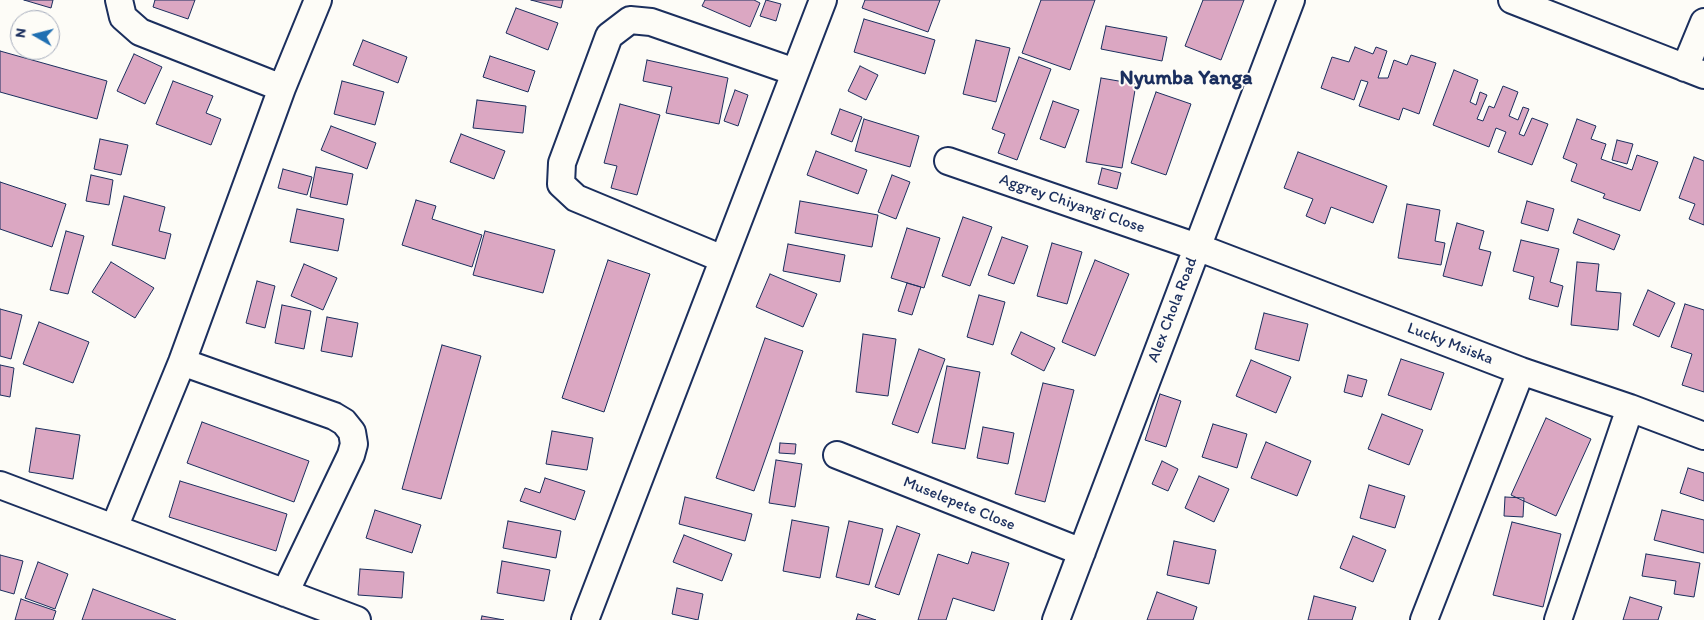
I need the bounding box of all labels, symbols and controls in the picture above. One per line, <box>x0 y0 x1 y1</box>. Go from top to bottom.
north arrow <box>10 10 60 60</box>
text: N <box>12 27 30 39</box>
district label: Nyumba Yanga <box>1120 66 1252 92</box>
street label: Aggrey Chiyangi Close <box>997 170 1147 238</box>
street label: Alex Chola Road <box>1144 255 1202 365</box>
street label: Lucky Msiska <box>1404 319 1496 369</box>
street label: Muselepete Close <box>900 473 1018 535</box>

